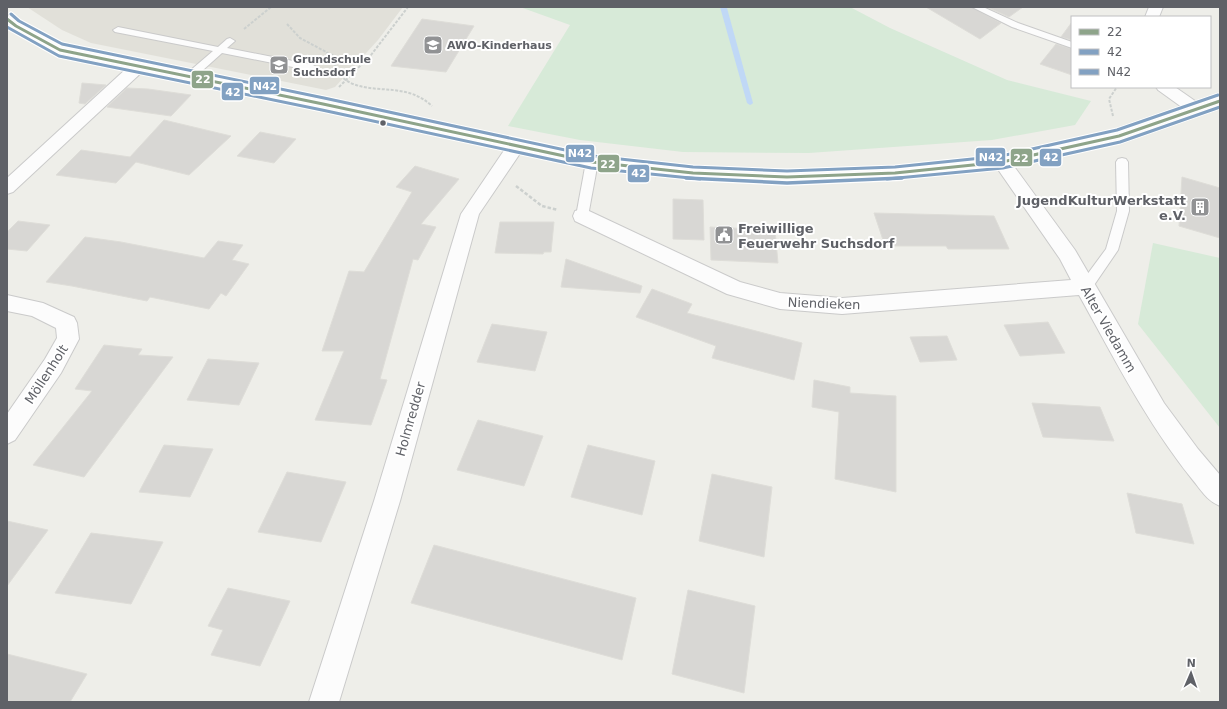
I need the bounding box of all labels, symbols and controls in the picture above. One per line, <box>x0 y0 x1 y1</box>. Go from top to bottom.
legend <box>1071 16 1211 88</box>
text: 22 <box>1107 25 1122 39</box>
school or university icon: AWO-Kinderhaus <box>422 34 444 56</box>
place label: AWO-Kinderhaus <box>447 39 552 52</box>
text: 42 <box>1107 45 1122 59</box>
place label: Grundschule Suchsdorf <box>293 53 371 79</box>
school or university icon: Grundschule Suchsdorf <box>268 54 290 76</box>
text: N42 <box>1107 65 1131 79</box>
line badge: 22 <box>191 70 214 89</box>
text: 22 <box>195 73 211 86</box>
line badge: N42 <box>249 76 280 95</box>
text: N42 <box>253 80 277 93</box>
line badge: 42 <box>221 82 244 101</box>
text: 42 <box>225 86 241 99</box>
unlabelled marker <box>378 118 388 128</box>
line badge: N42 <box>565 144 595 163</box>
text: N42 <box>568 147 592 160</box>
line badge: N42 <box>975 147 1006 167</box>
line badge: 22 <box>1010 148 1033 167</box>
line badge: 42 <box>1039 148 1062 167</box>
text: N42 <box>979 151 1003 164</box>
text: 42 <box>1043 151 1059 164</box>
text: 22 <box>1013 152 1029 165</box>
line badge: 22 <box>597 154 620 173</box>
text: 22 <box>600 158 616 171</box>
line badge: 42 <box>627 164 650 183</box>
text: 42 <box>631 167 647 180</box>
place label: JugendKulturWerkstatt e.V. <box>1016 193 1186 223</box>
building icon: JugendKulturWerkstatt e.V. <box>1189 196 1211 218</box>
place label: Freiwillige Feuerwehr Suchsdorf <box>738 221 895 251</box>
public building icon: Freiwillige Feuerwehr Suchsdorf <box>713 224 735 246</box>
street label: Alter Viedamm <box>1078 284 1139 375</box>
street label: Niendieken <box>787 295 861 312</box>
street label: Möllenholt <box>22 342 71 407</box>
street label: Holmredder <box>393 379 428 458</box>
north arrow <box>1171 653 1211 693</box>
text: N <box>1186 657 1196 670</box>

